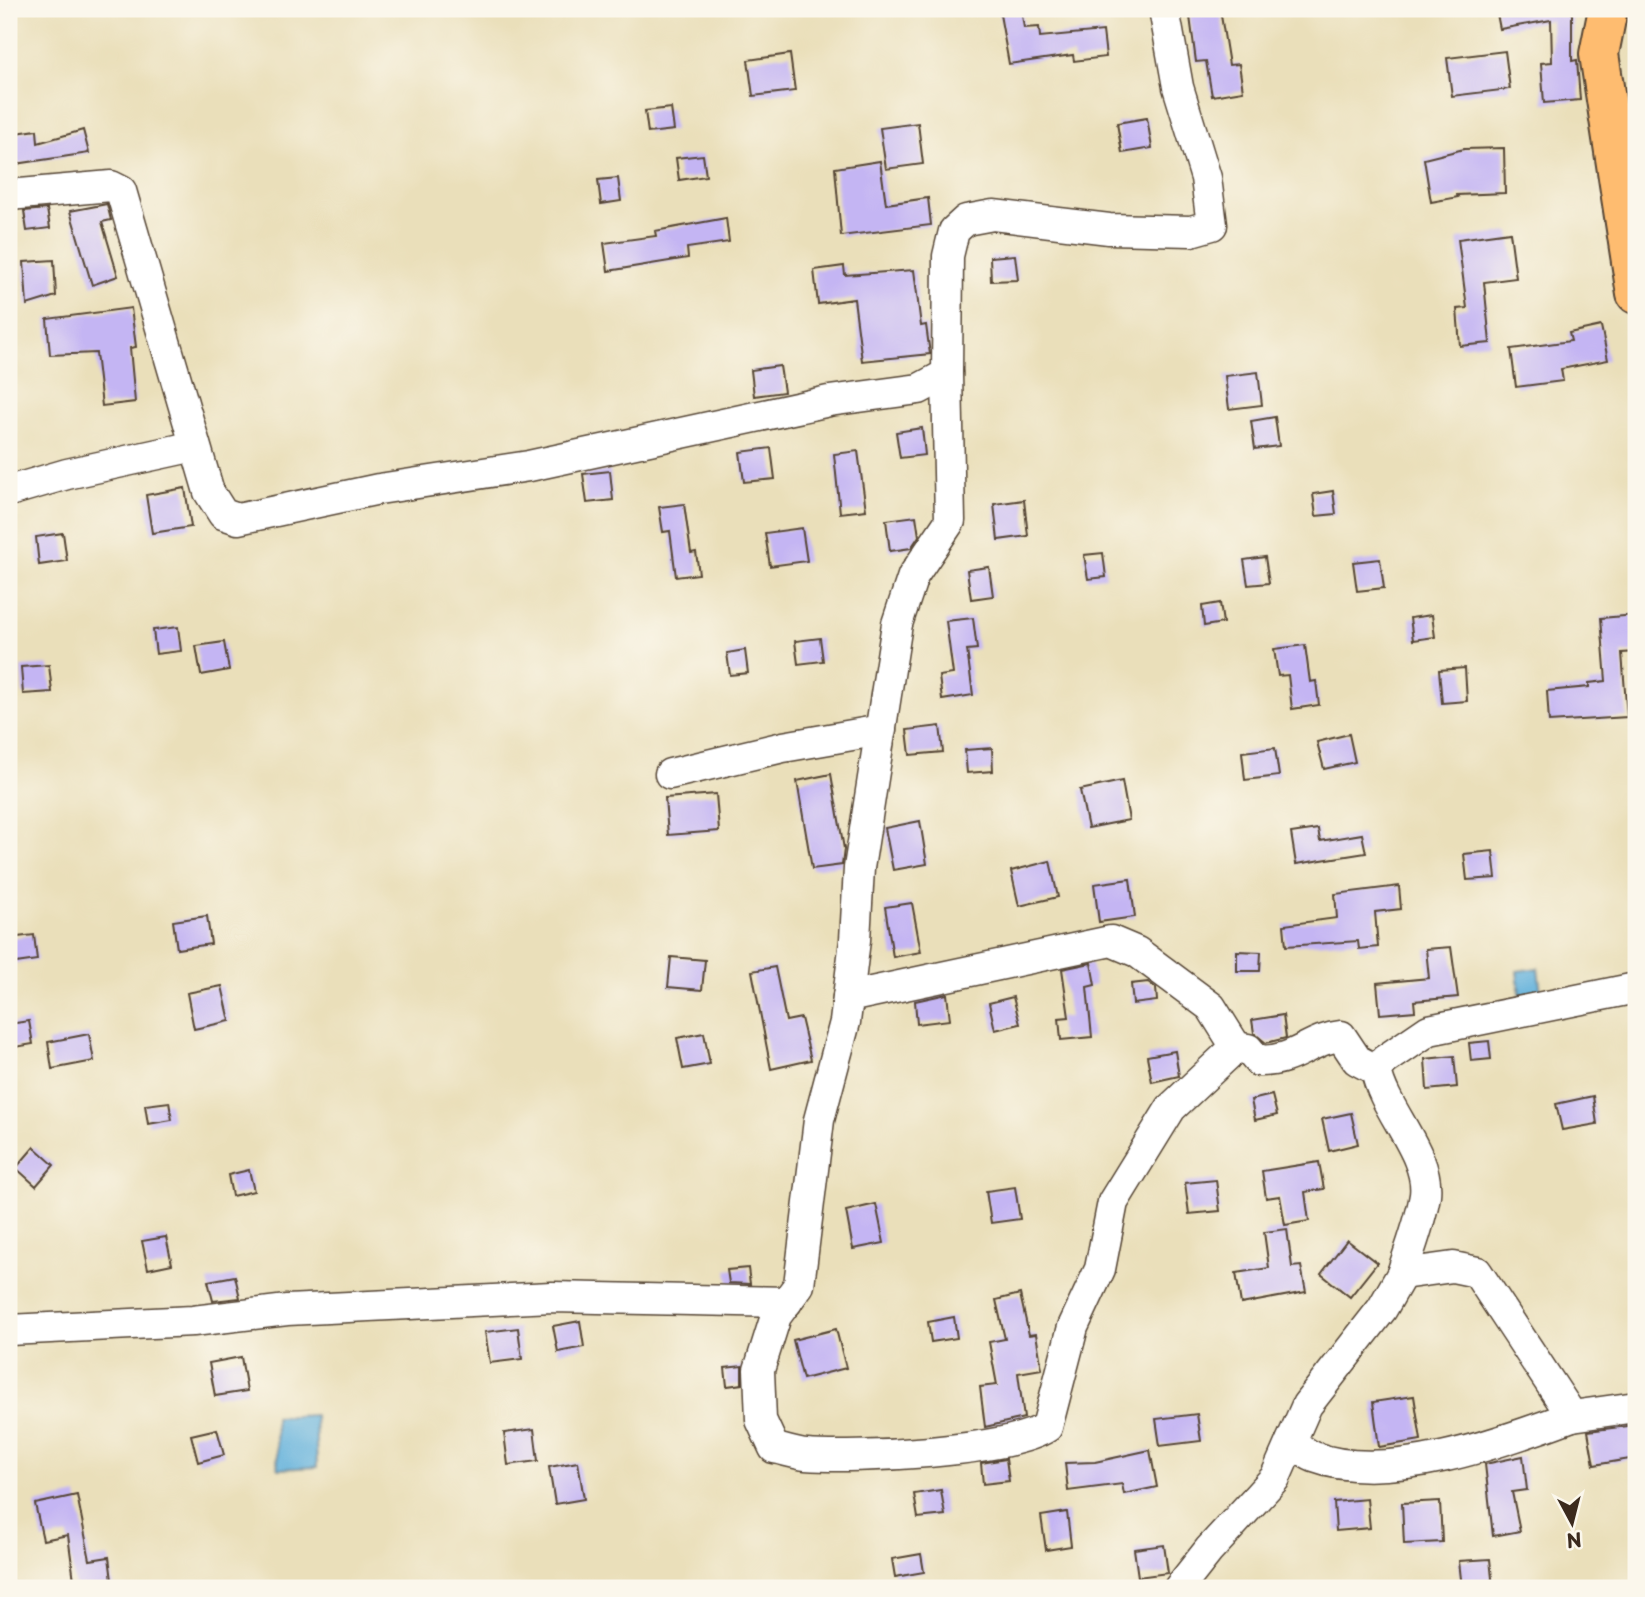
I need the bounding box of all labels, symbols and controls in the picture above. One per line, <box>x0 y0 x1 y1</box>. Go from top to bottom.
north arrow <box>1536 1488 1606 1558</box>
text: N <box>1565 1526 1583 1556</box>

